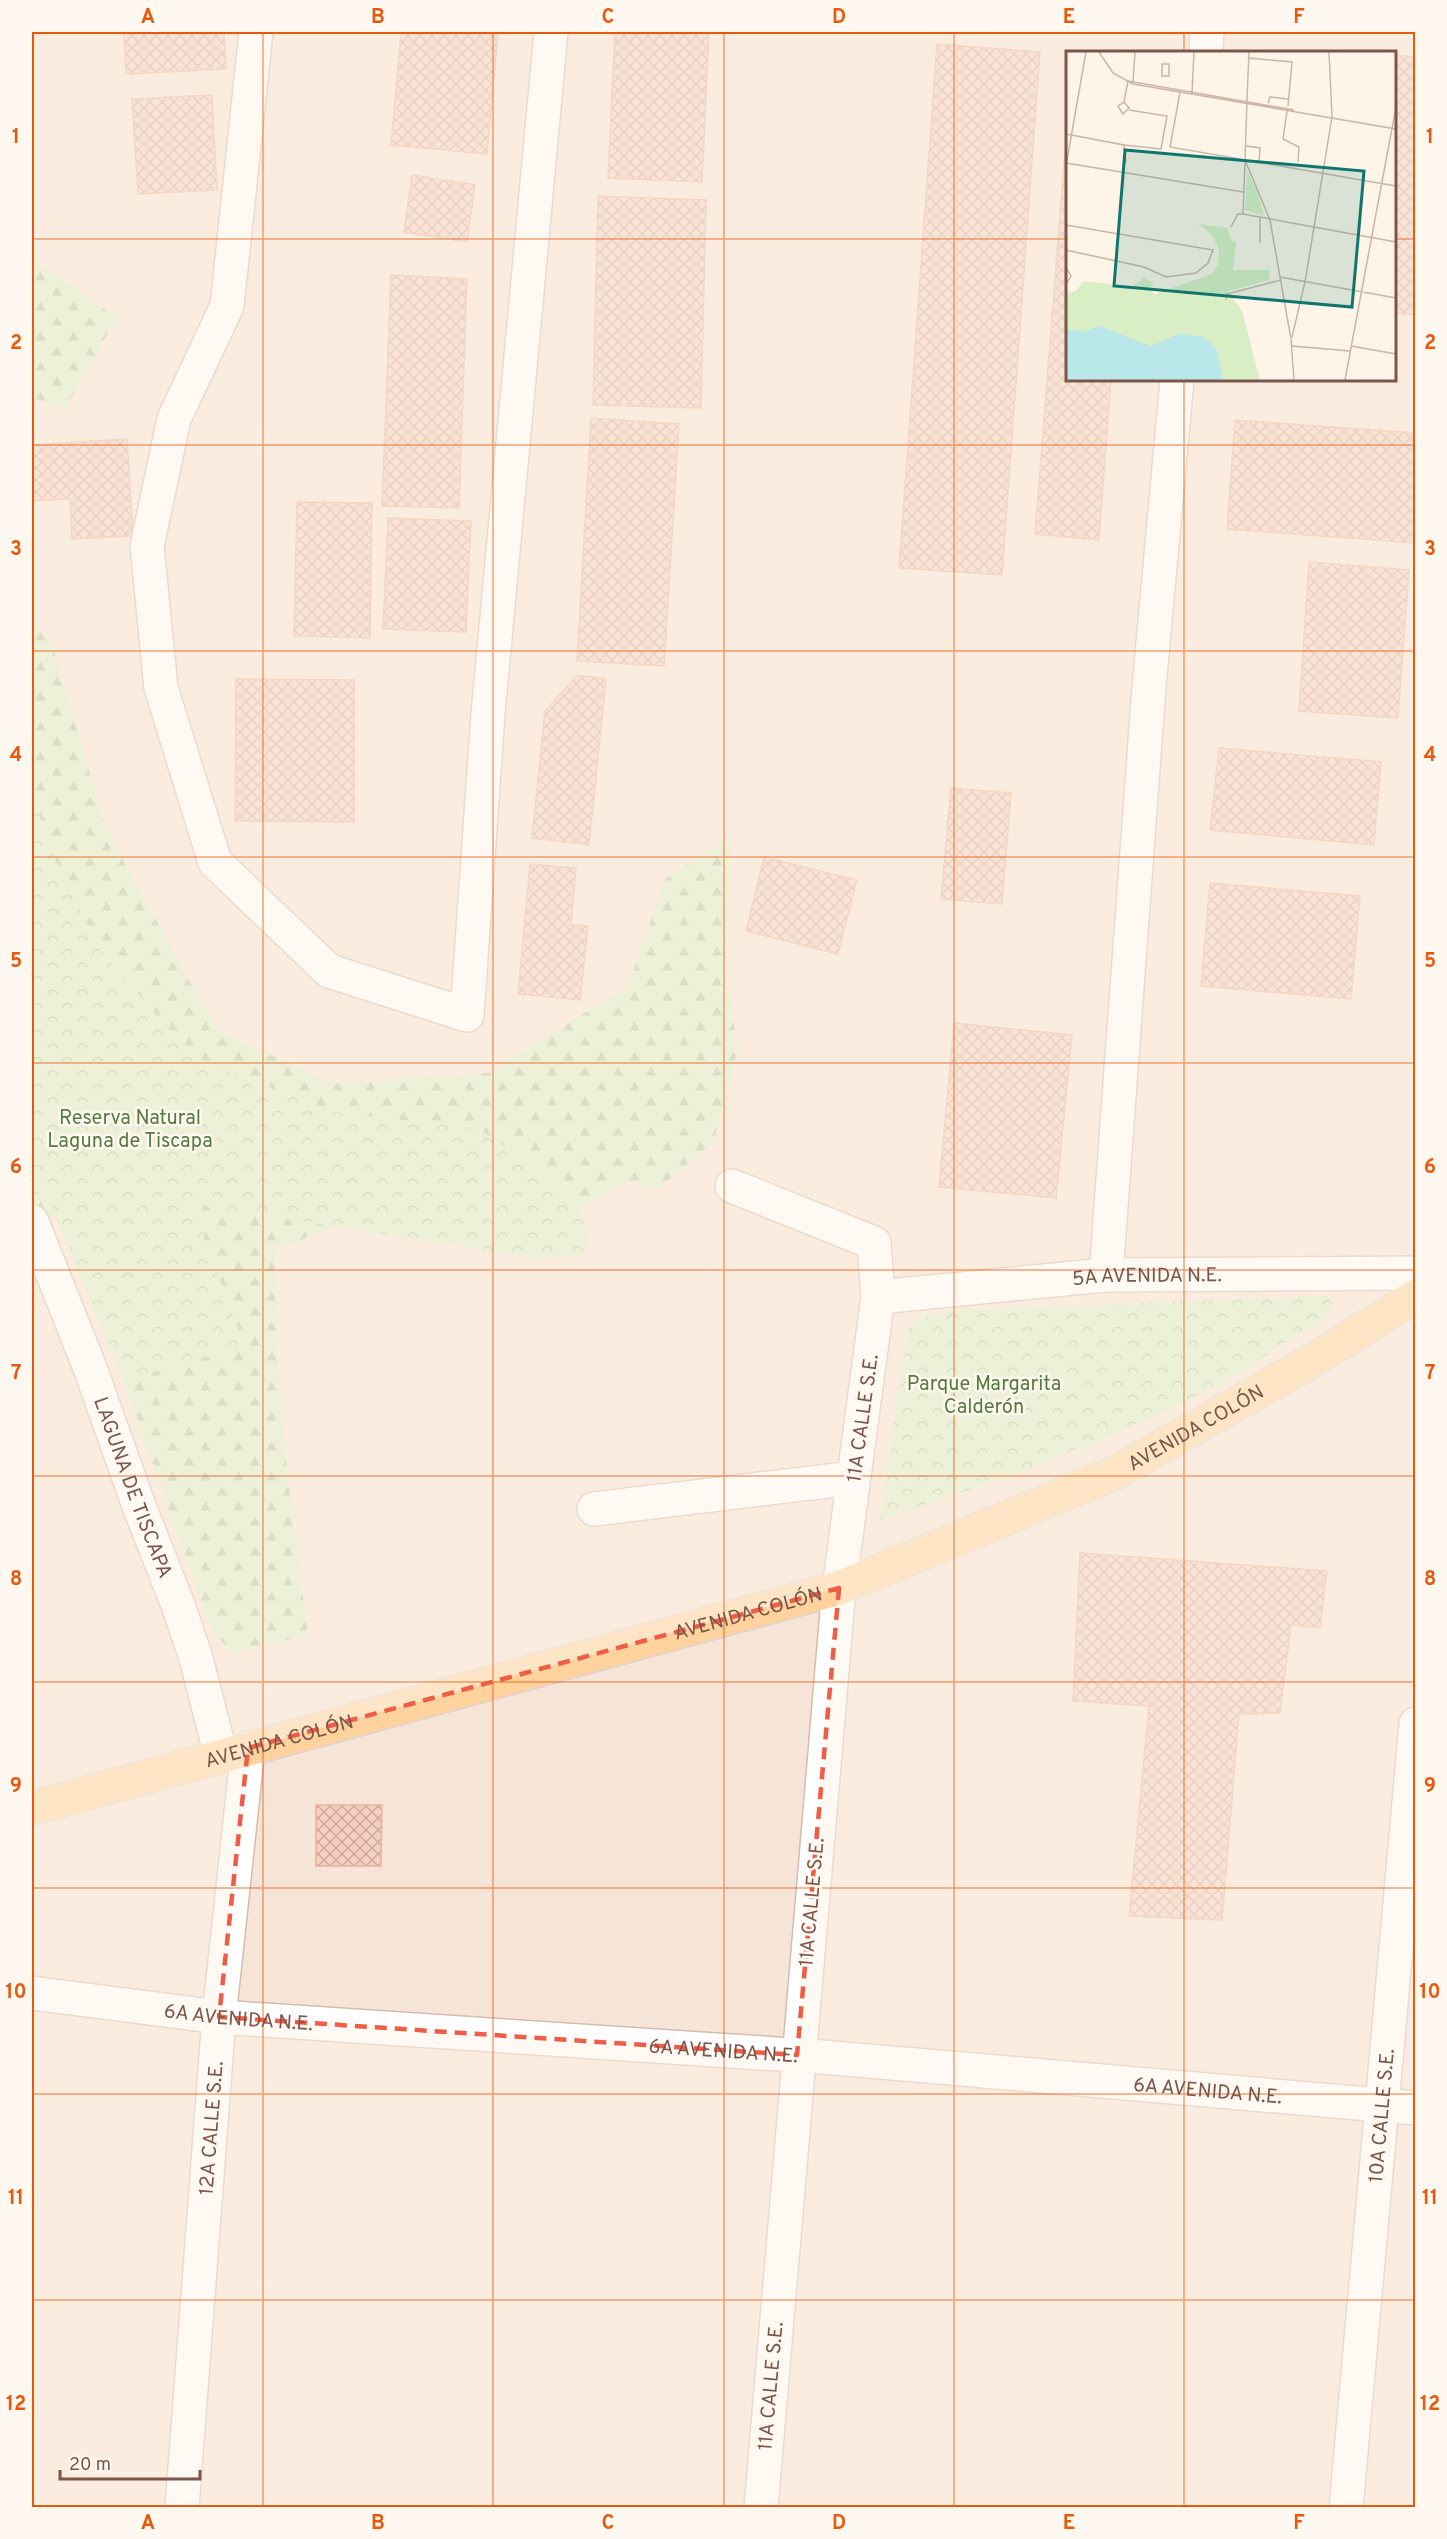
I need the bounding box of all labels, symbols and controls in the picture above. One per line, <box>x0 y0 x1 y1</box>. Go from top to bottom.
text: A <box>141 5 155 31</box>
text: B <box>371 5 385 31</box>
text: C <box>602 5 614 31</box>
text: D <box>832 5 846 31</box>
text: E <box>1063 5 1075 31</box>
text: F <box>1293 5 1305 31</box>
inset map <box>1066 51 1396 381</box>
text: 1 <box>12 125 20 151</box>
text: 1 <box>1426 125 1434 151</box>
text: 2 <box>10 331 22 357</box>
text: 2 <box>1424 331 1436 357</box>
text: 3 <box>10 537 22 563</box>
text: 3 <box>1424 537 1436 563</box>
text: 4 <box>10 743 22 769</box>
text: 4 <box>1424 743 1436 769</box>
text: 5 <box>10 949 22 975</box>
text: 5 <box>1424 949 1436 975</box>
park label: Reserva Natural Laguna de Tiscapa <box>47 1106 213 1155</box>
text: 6 <box>10 1155 22 1181</box>
text: 6 <box>1424 1155 1436 1181</box>
street label: 5A AVENIDA N.E. <box>1071 1263 1222 1293</box>
street label: 11A CALLE S.E. <box>842 1353 886 1484</box>
text: 7 <box>11 1361 21 1387</box>
text: 7 <box>1425 1361 1435 1387</box>
park label: Parque Margarita Calderón <box>907 1372 1061 1421</box>
street label: AVENIDA COLÓN <box>1124 1380 1269 1478</box>
street label: LAGUNA DE TISCAPA <box>86 1394 177 1582</box>
text: 8 <box>10 1567 22 1593</box>
text: 8 <box>1424 1567 1436 1593</box>
street label: AVENIDA COLÓN <box>671 1582 826 1647</box>
street label: AVENIDA COLÓN <box>202 1710 357 1775</box>
text: 9 <box>10 1774 22 1800</box>
text: 9 <box>1424 1774 1436 1800</box>
street label: 11A CALLE S.E. <box>794 1837 832 1968</box>
text: 10 <box>5 1980 27 2006</box>
text: 10 <box>1419 1980 1441 2006</box>
street label: 6A AVENIDA N.E. <box>162 1999 314 2038</box>
street label: 6A AVENIDA N.E. <box>648 2035 799 2070</box>
street label: 10A CALLE S.E. <box>1364 2048 1402 2184</box>
street label: 12A CALLE S.E. <box>195 2060 231 2196</box>
street label: 6A AVENIDA N.E. <box>1132 2073 1283 2111</box>
text: 11 <box>8 2186 24 2212</box>
text: 11 <box>1422 2186 1438 2212</box>
street label: 11A CALLE S.E. <box>753 2321 791 2452</box>
text: 12 <box>6 2392 26 2418</box>
text: 12 <box>1420 2392 1440 2418</box>
scale bar <box>60 2443 200 2481</box>
text: 20 m <box>69 2454 111 2477</box>
text: A <box>141 2511 155 2537</box>
text: B <box>371 2511 385 2537</box>
text: C <box>602 2511 614 2537</box>
text: D <box>832 2511 846 2537</box>
text: E <box>1063 2511 1075 2537</box>
text: F <box>1293 2511 1305 2537</box>

